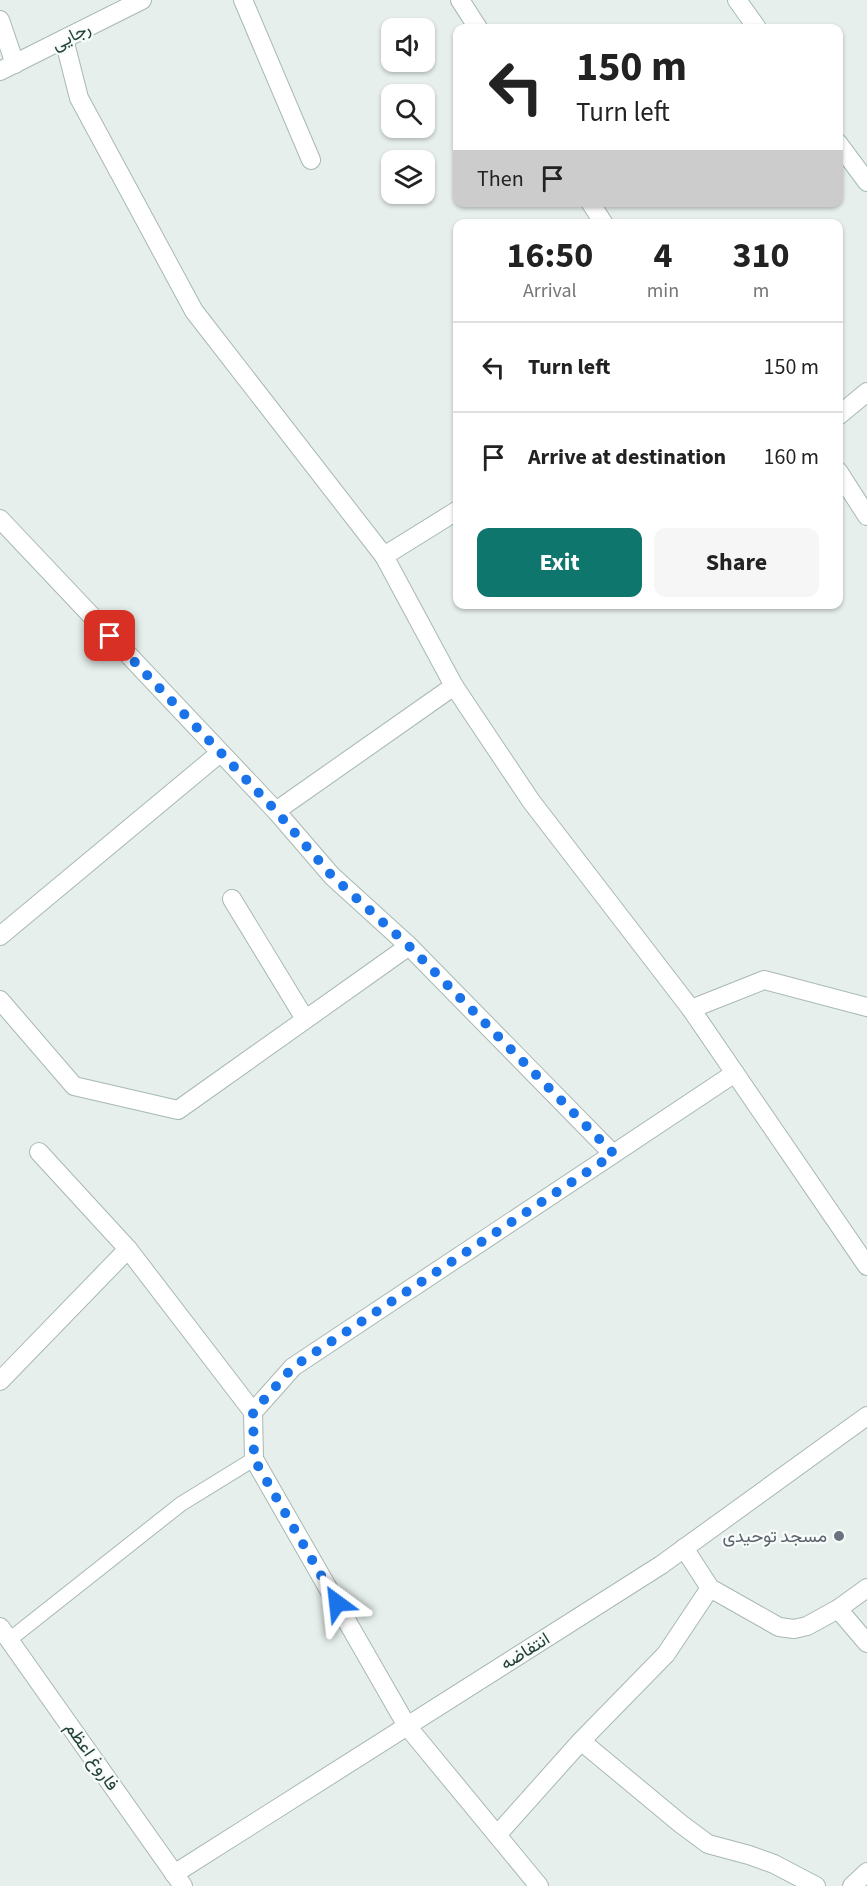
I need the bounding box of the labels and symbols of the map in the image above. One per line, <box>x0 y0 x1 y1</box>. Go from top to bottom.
street label: رجایی <box>47 16 95 57</box>
pin <box>84 610 135 661</box>
place label: مسجد توحیدی <box>722 1524 827 1549</box>
marker: مسجد توحیدی <box>832 1529 846 1543</box>
position arrow <box>305 1571 369 1635</box>
street label: انتفاضه <box>496 1627 555 1676</box>
street label: فاروغ اعظم <box>59 1717 124 1796</box>

